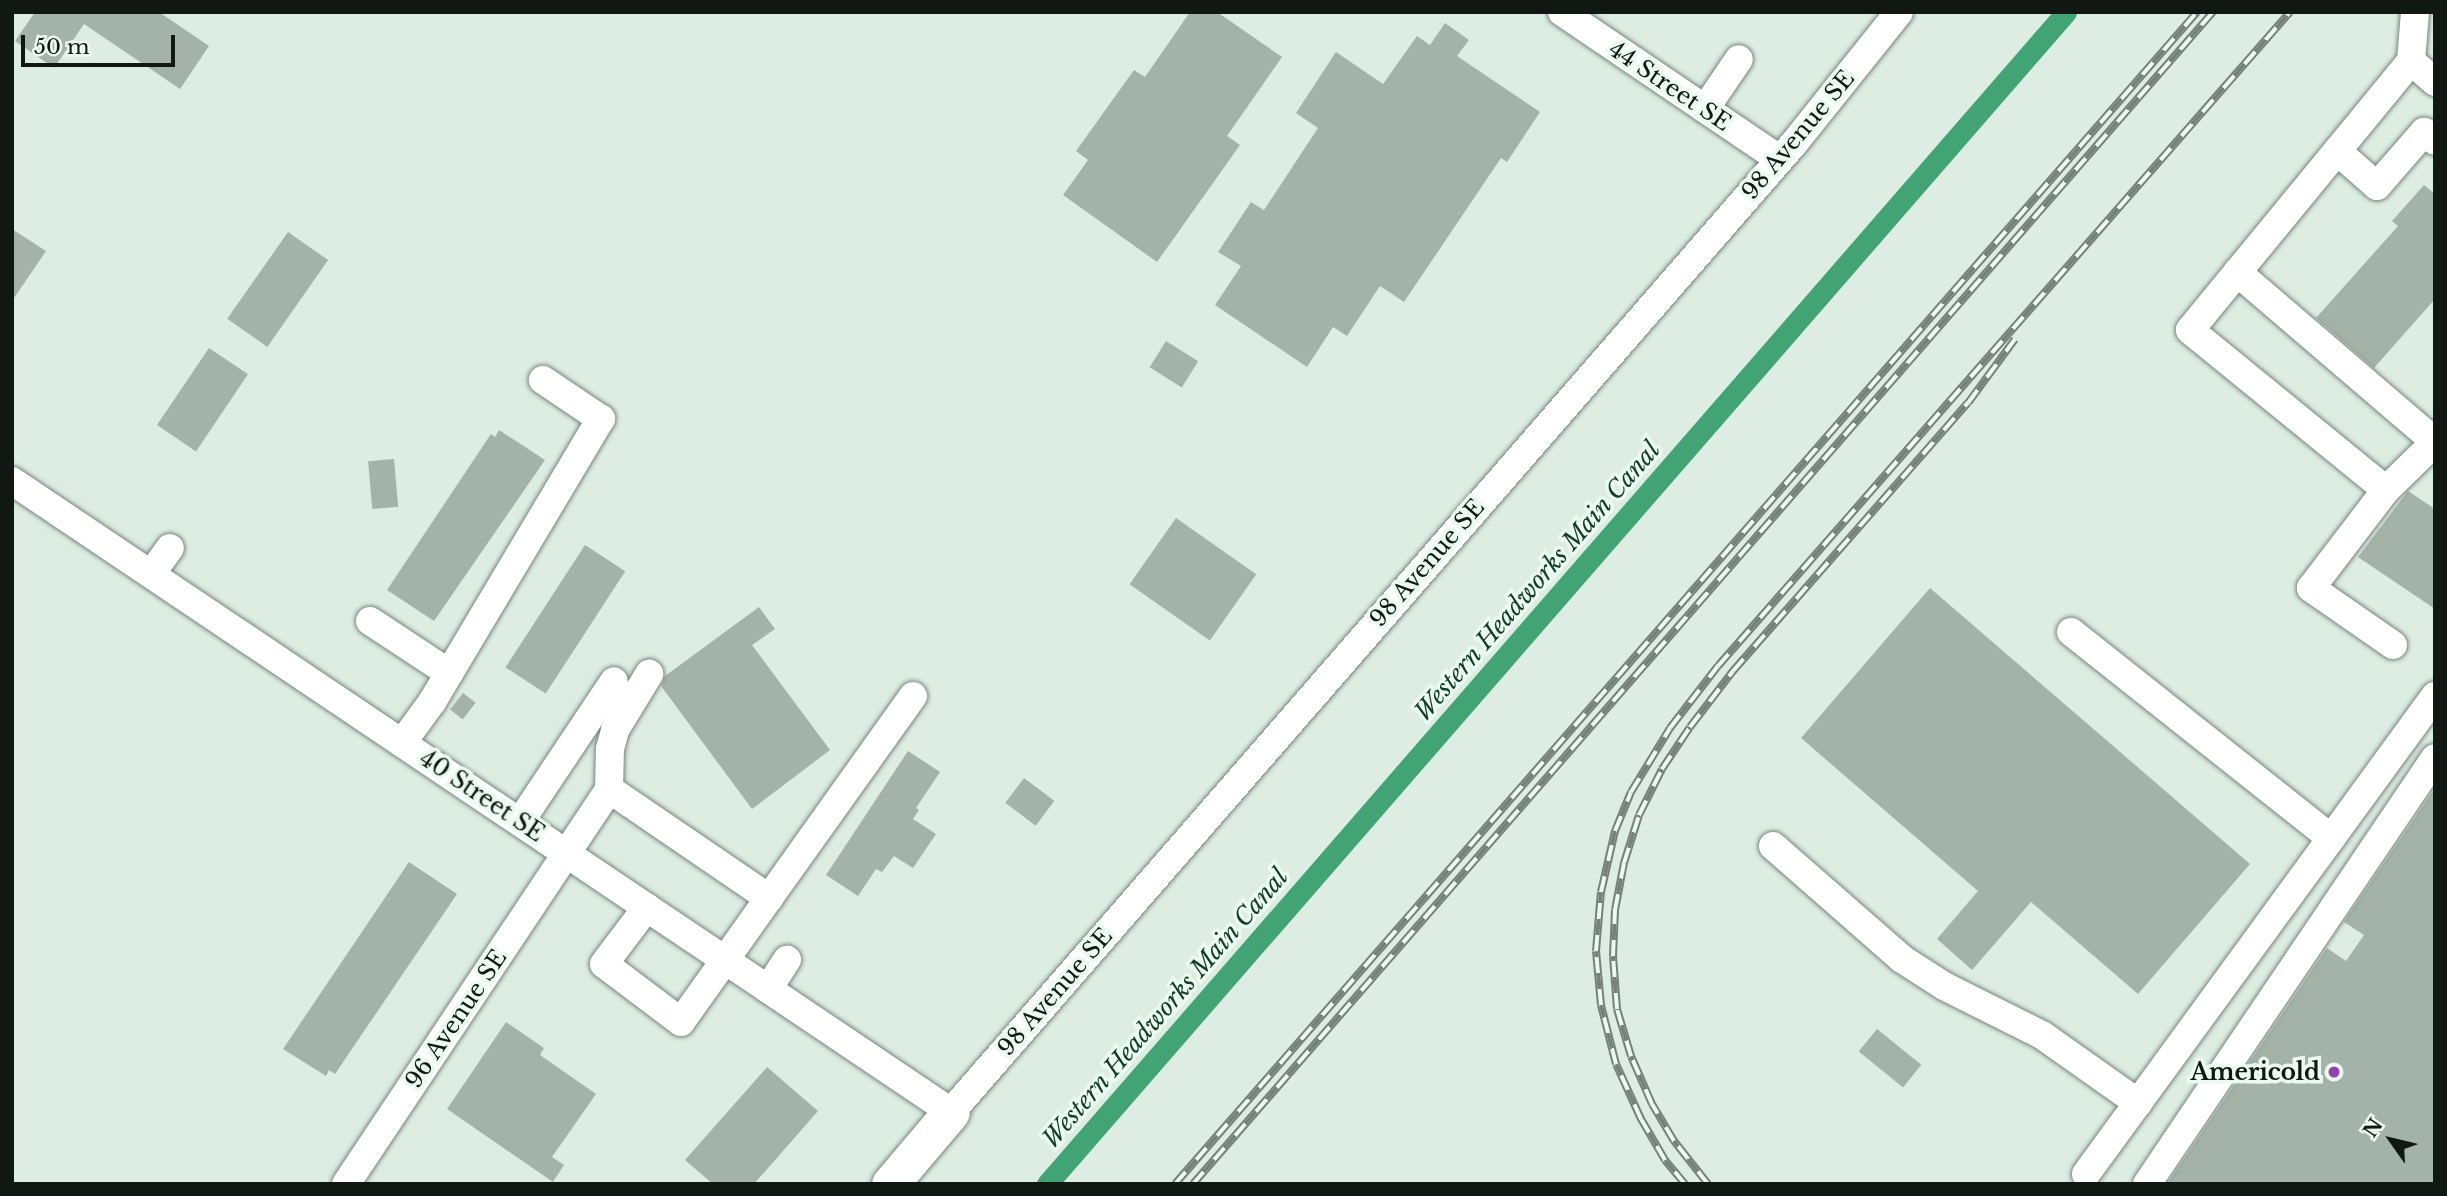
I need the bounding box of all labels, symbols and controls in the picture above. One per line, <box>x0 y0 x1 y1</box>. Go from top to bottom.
scale bar <box>24 21 178 65</box>
text: 50 m <box>34 34 89 60</box>
street label: 44 Street SE <box>1604 35 1736 137</box>
street label: 98 Avenue SE <box>1736 64 1860 206</box>
water label: Western Headworks Main Canal <box>1408 435 1666 727</box>
street label: 98 Avenue SE <box>1364 493 1490 633</box>
street label: 40 Street SE <box>415 744 549 848</box>
water label: Western Headworks Main Canal <box>1036 862 1294 1154</box>
street label: 98 Avenue SE <box>992 922 1118 1062</box>
street label: 96 Avenue SE <box>399 944 513 1094</box>
place label: Americold <box>2190 1058 2320 1086</box>
marker: Americold <box>2326 1064 2342 1080</box>
north arrow <box>2356 1105 2426 1175</box>
text: N <box>2359 1114 2388 1142</box>

